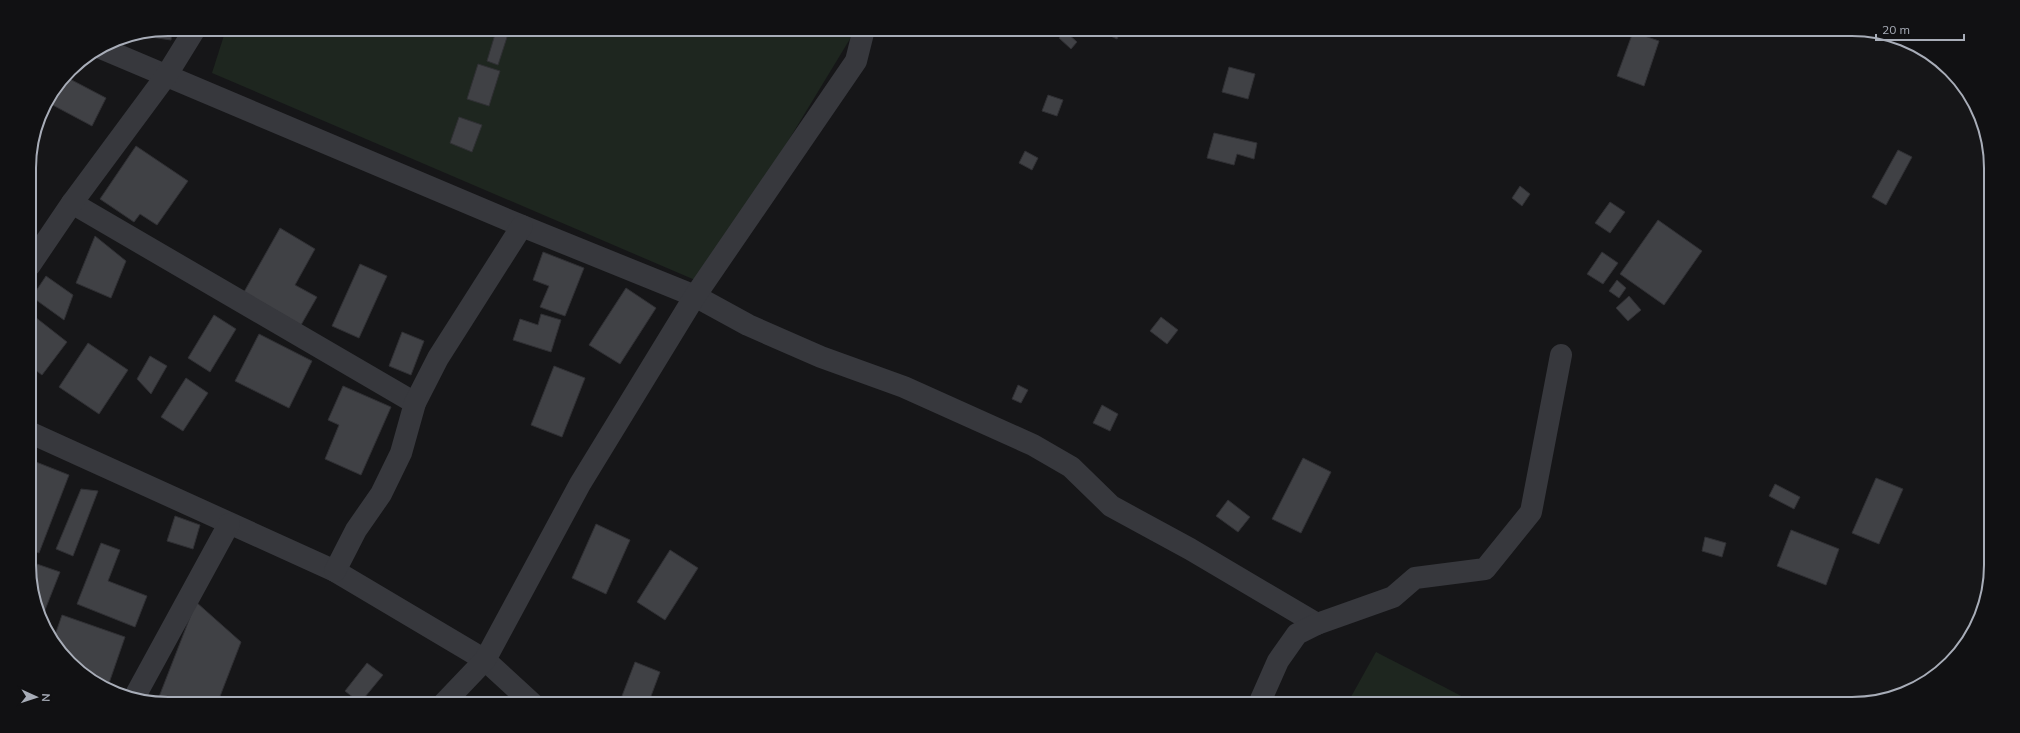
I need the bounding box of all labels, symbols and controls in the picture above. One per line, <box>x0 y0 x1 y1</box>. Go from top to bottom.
scale bar <box>1876 16 1964 42</box>
text: 20 m <box>1882 22 1910 37</box>
north arrow <box>16 677 56 717</box>
text: N <box>39 693 53 702</box>

